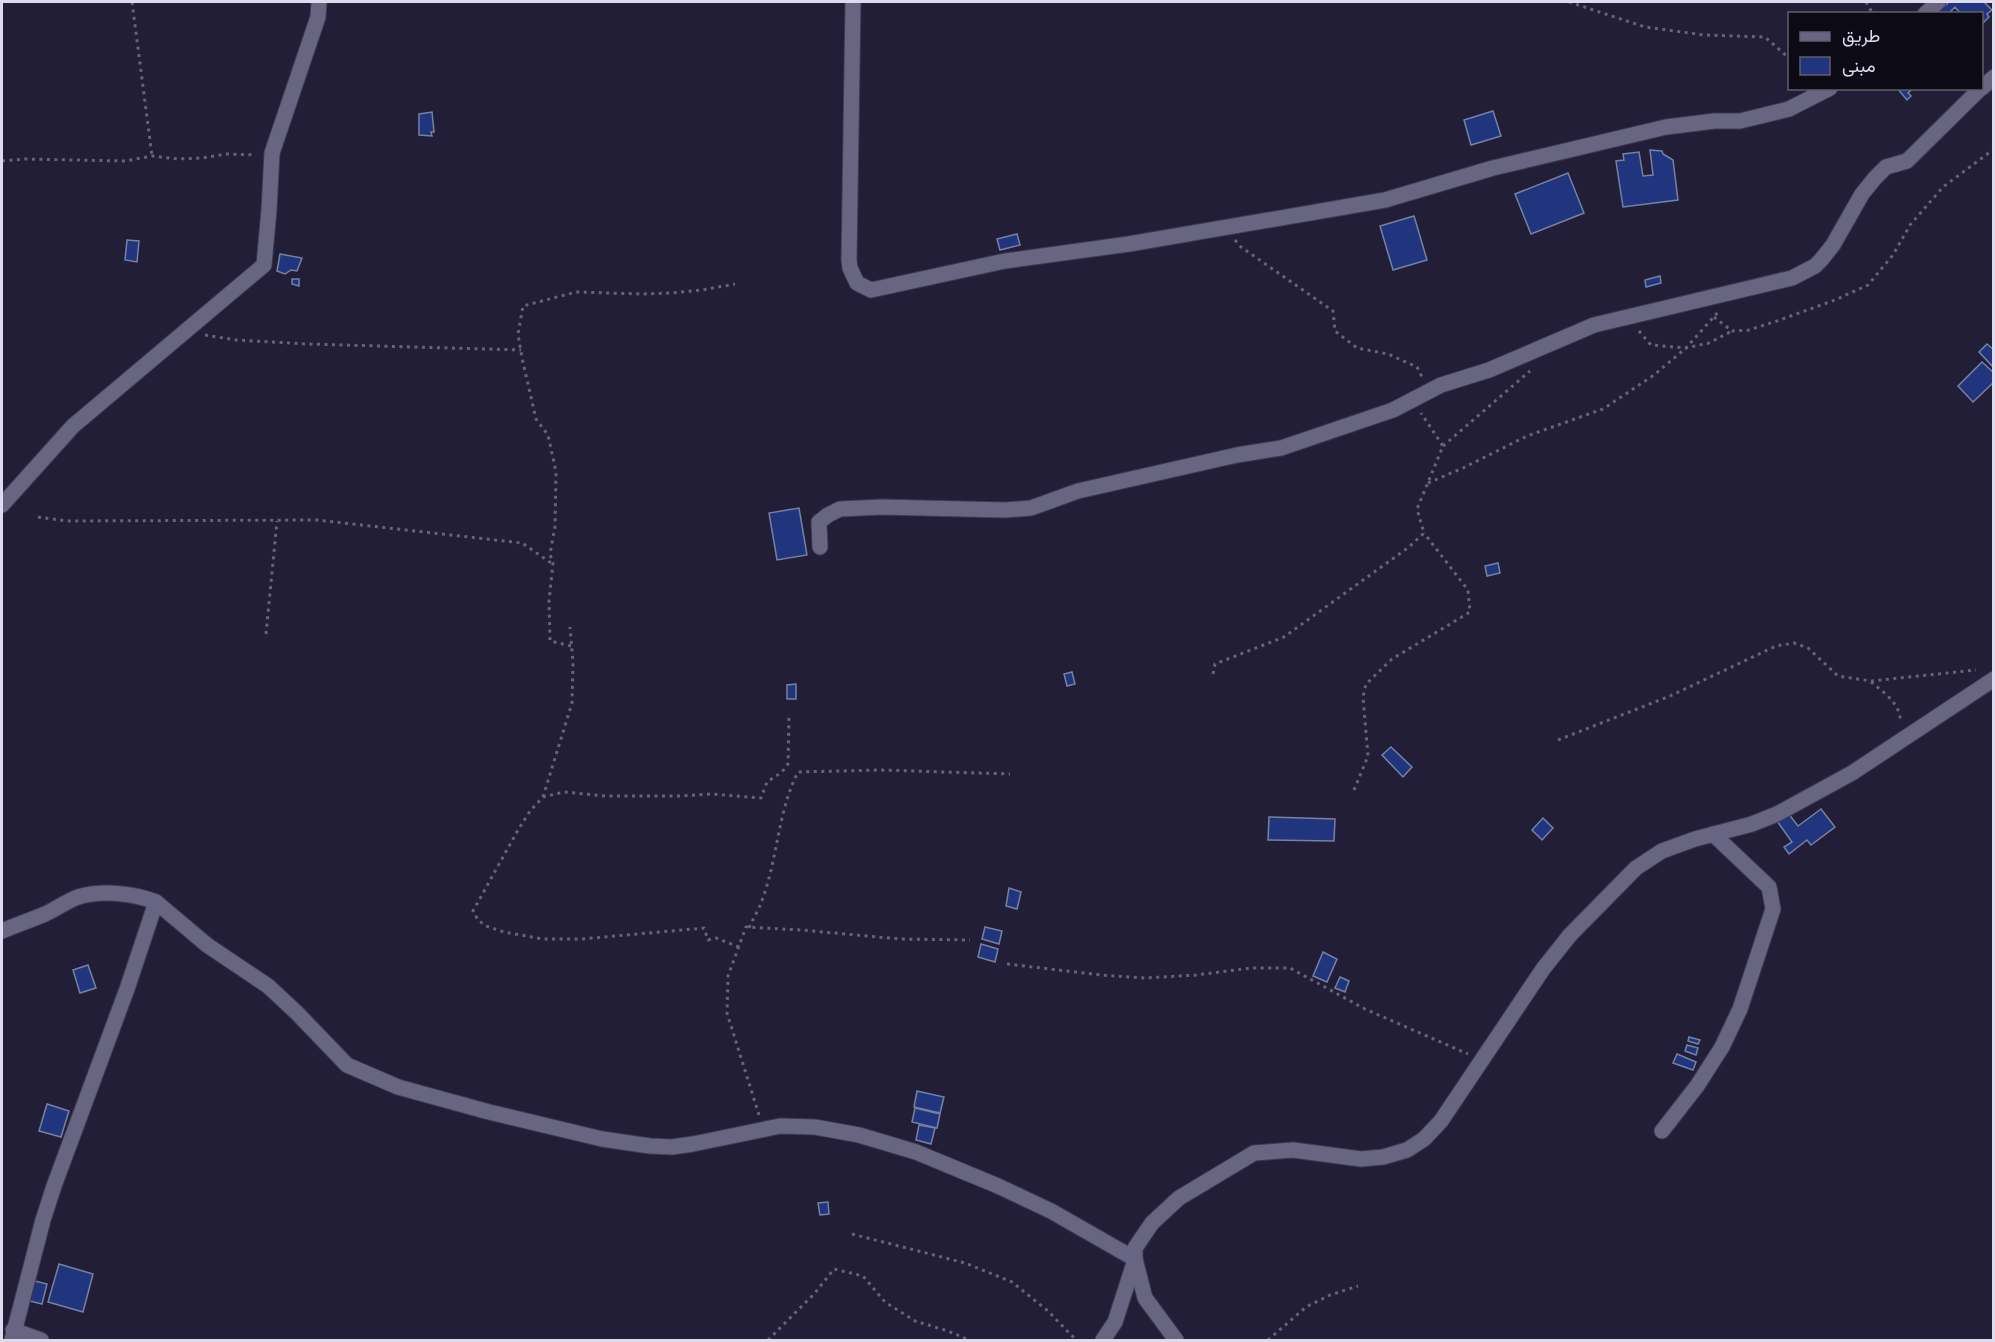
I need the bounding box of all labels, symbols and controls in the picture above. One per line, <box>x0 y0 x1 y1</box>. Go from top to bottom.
legend <box>1788 12 1983 90</box>
text: طريق <box>1842 26 1880 47</box>
text: مبنى <box>1842 56 1876 77</box>

